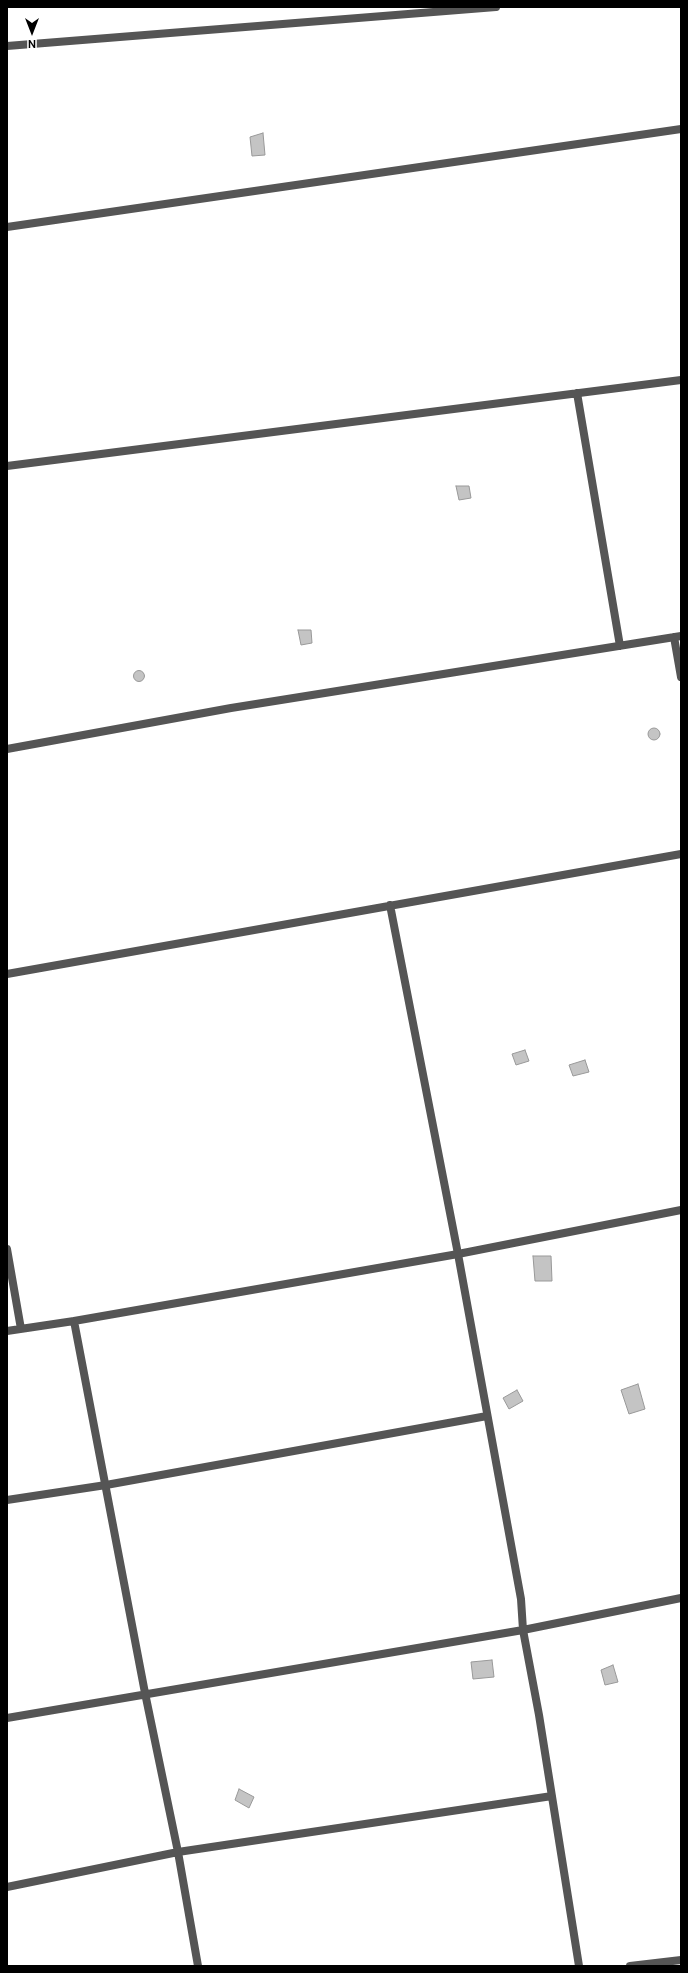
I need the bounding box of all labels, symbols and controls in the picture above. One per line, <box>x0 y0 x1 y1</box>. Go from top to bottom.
north arrow <box>12 12 52 52</box>
text: N <box>28 37 36 51</box>

